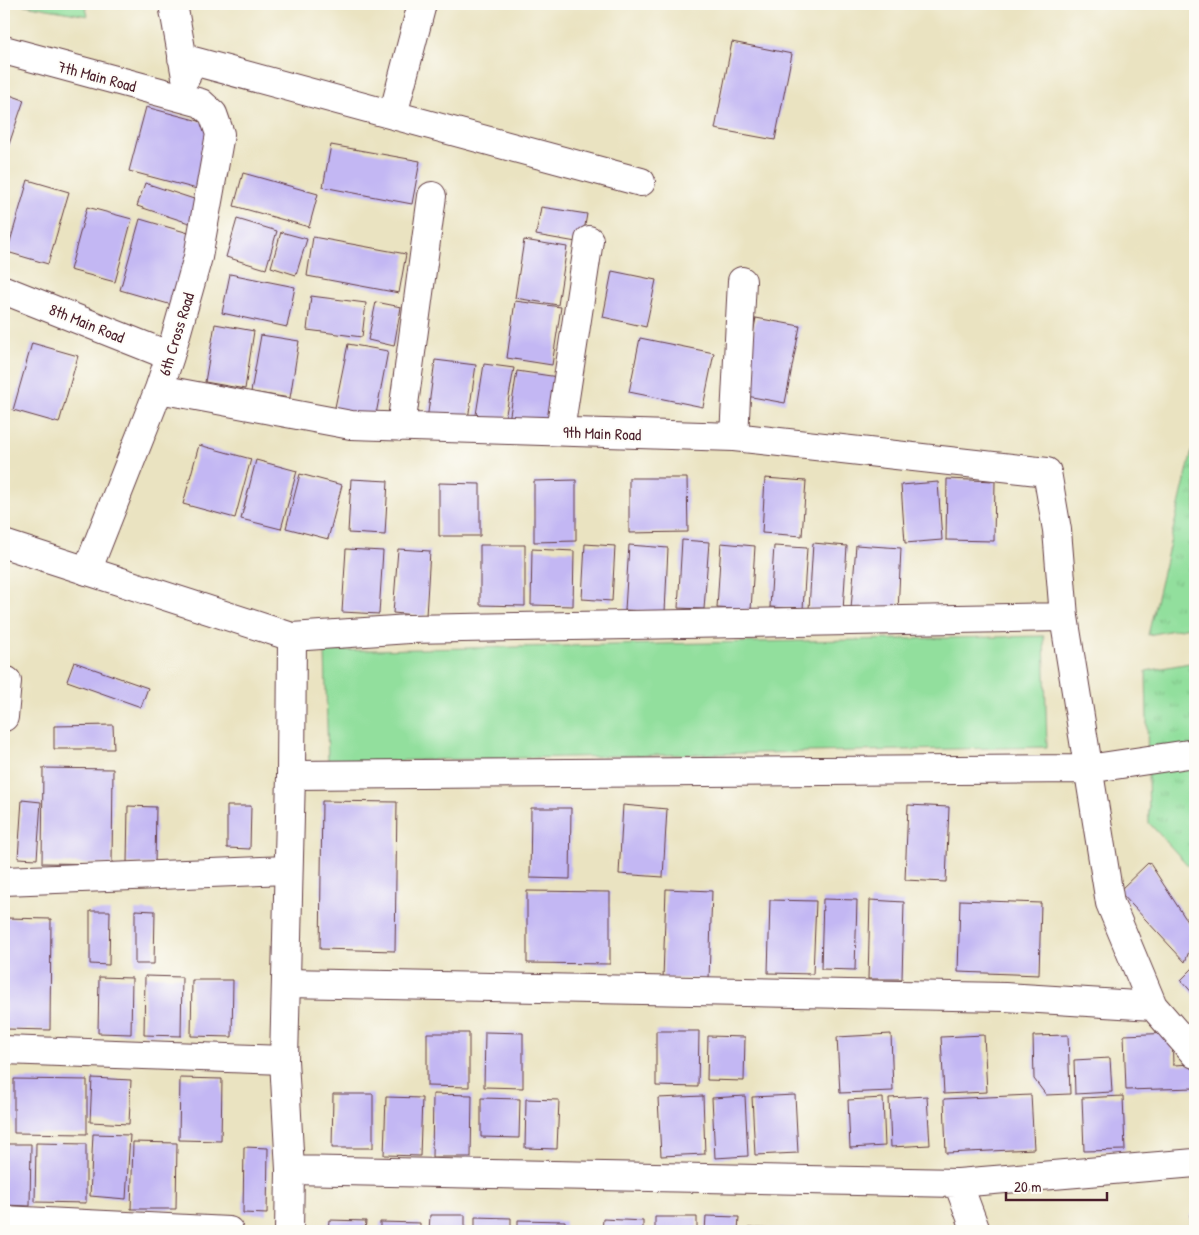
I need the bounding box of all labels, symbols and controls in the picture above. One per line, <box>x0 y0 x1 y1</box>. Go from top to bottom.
street label: 7th Main Road <box>55 55 139 97</box>
street label: 6th Cross Road <box>153 290 199 378</box>
street label: 8th Main Road <box>46 298 128 348</box>
street label: 9th Main Road <box>562 421 642 445</box>
scale bar <box>1006 1170 1108 1202</box>
text: 20 m <box>1014 1176 1041 1197</box>

